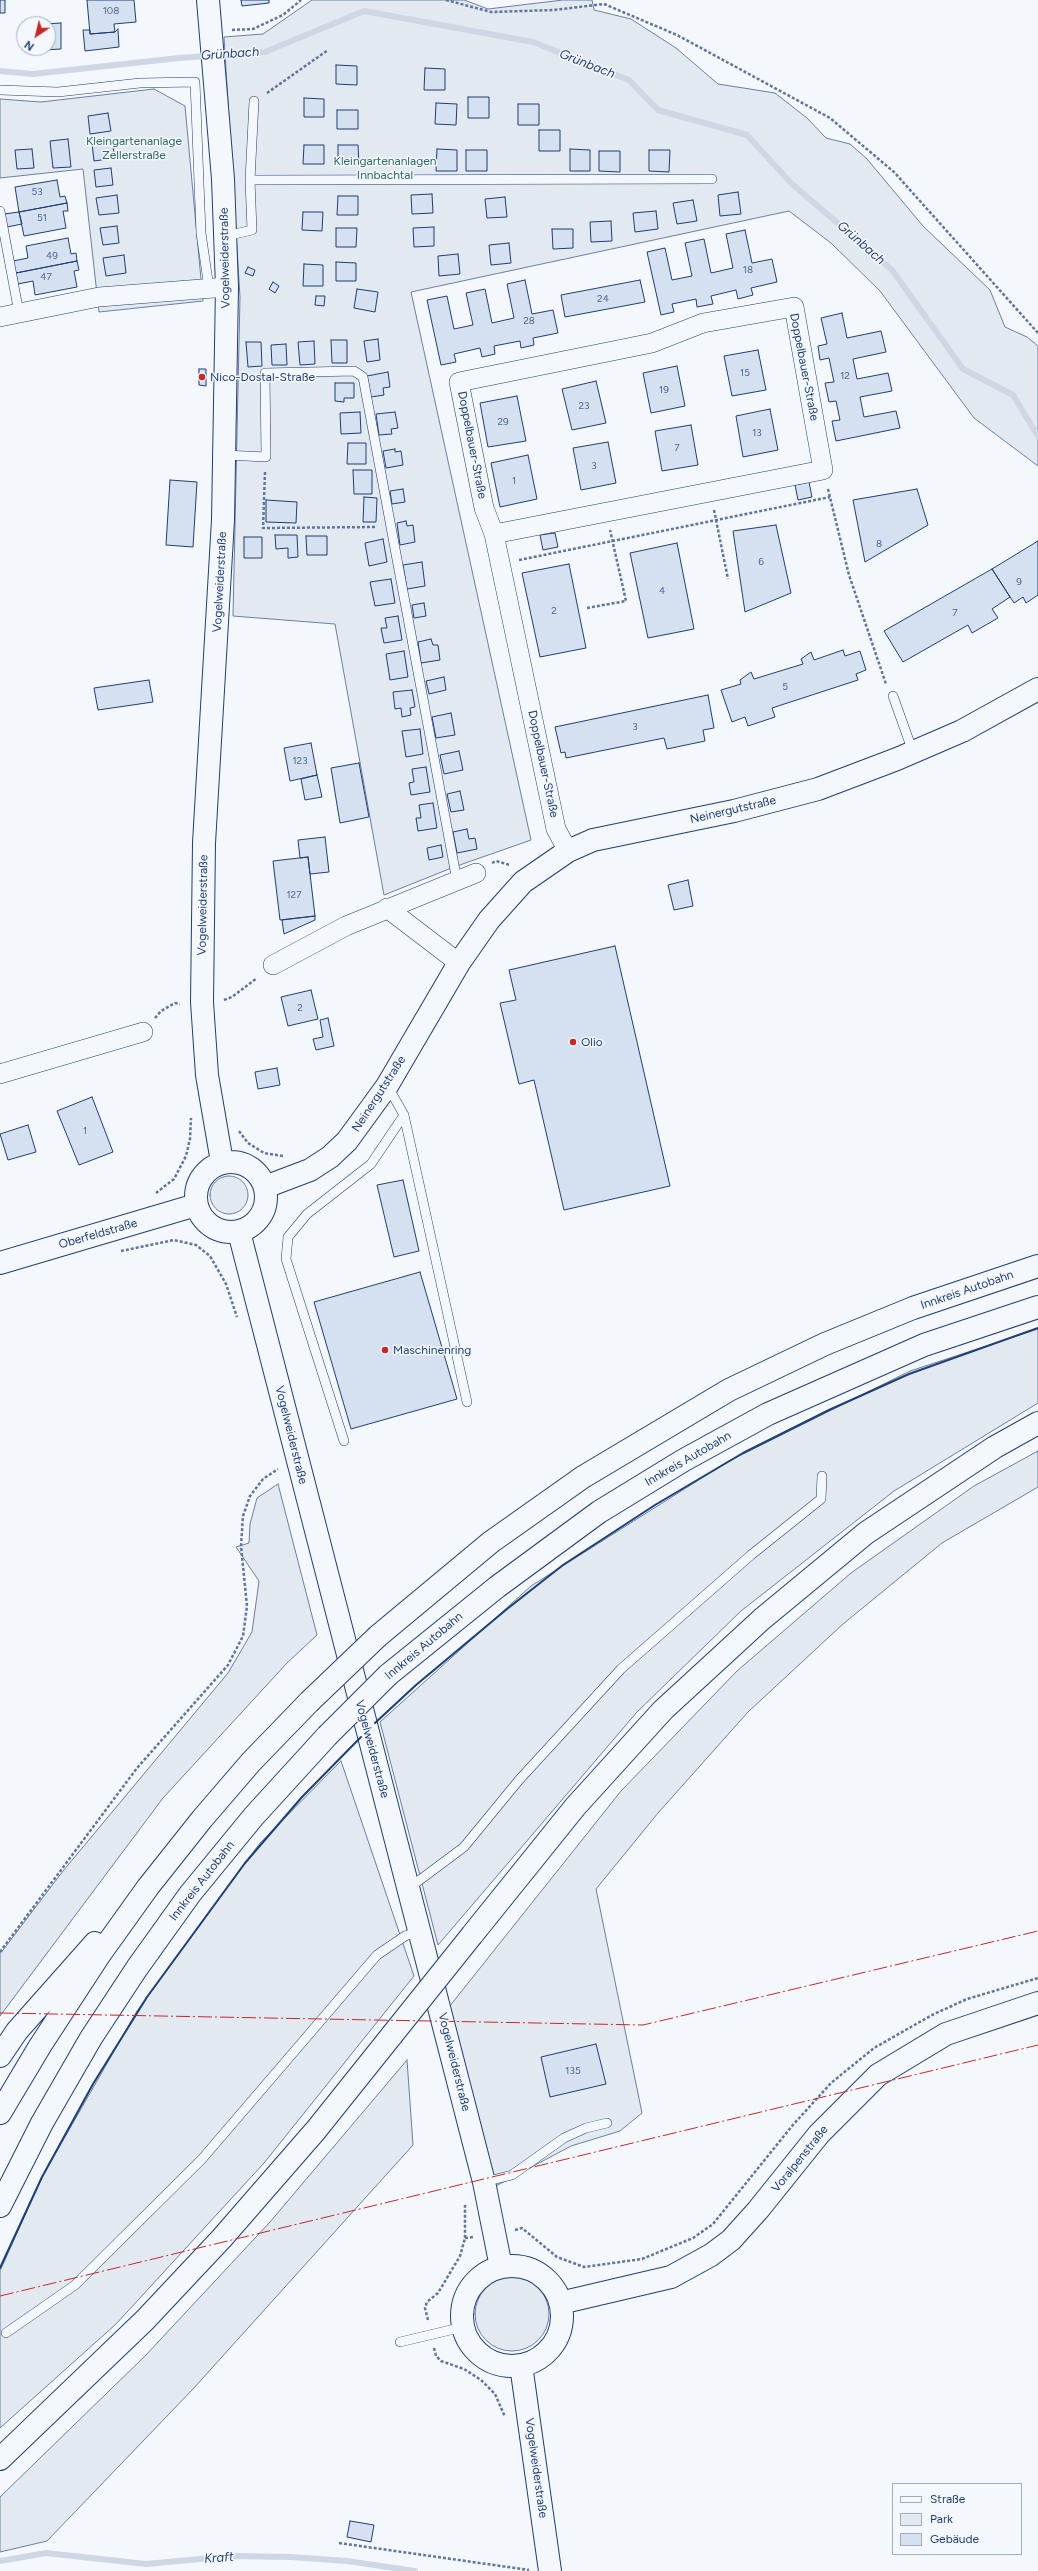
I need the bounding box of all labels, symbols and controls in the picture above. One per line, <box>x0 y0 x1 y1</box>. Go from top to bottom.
house number: 108 <box>103 5 119 17</box>
north arrow <box>16 16 56 56</box>
text: N <box>22 38 37 53</box>
water label: Grünbach <box>200 44 260 64</box>
water label: Grünbach <box>557 46 617 82</box>
park label: Kleingartenanlage Zellerstraße <box>86 134 182 162</box>
park label: Kleingartenanlagen Innbachtal <box>334 154 436 182</box>
house number: 53 <box>31 186 43 198</box>
street label: Vogelweiderstraße <box>217 207 233 309</box>
house number: 51 <box>37 212 47 224</box>
water label: Grünbach <box>834 218 888 268</box>
house number: 49 <box>46 250 58 262</box>
house number: 18 <box>743 264 753 276</box>
house number: 47 <box>40 271 52 283</box>
house number: 24 <box>597 293 609 305</box>
street label: Doppelbauer-Straße <box>786 312 822 422</box>
house number: 28 <box>523 315 535 327</box>
house number: 15 <box>740 367 750 379</box>
place label: Nico-Dostal-Straße <box>210 370 315 384</box>
house number: 12 <box>840 370 850 382</box>
marker: Nico-Dostal-Straße <box>197 372 207 382</box>
house number: 19 <box>659 384 669 396</box>
street label: Doppelbauer-Straße <box>454 390 490 500</box>
house number: 23 <box>578 400 590 412</box>
house number: 29 <box>497 416 509 428</box>
house number: 13 <box>752 427 762 439</box>
house number: 7 <box>674 442 680 454</box>
house number: 3 <box>591 460 597 472</box>
house number: 1 <box>512 475 516 487</box>
street label: Vogelweiderstraße <box>210 531 230 633</box>
house number: 8 <box>876 538 882 550</box>
house number: 6 <box>758 556 764 568</box>
house number: 9 <box>1016 576 1022 588</box>
house number: 4 <box>659 585 665 597</box>
house number: 2 <box>551 605 557 617</box>
house number: 7 <box>952 607 958 619</box>
house number: 5 <box>782 681 788 693</box>
street label: Doppelbauer-Straße <box>525 709 561 819</box>
house number: 3 <box>632 721 638 733</box>
house number: 123 <box>292 755 308 767</box>
street label: Neinergutstraße <box>689 793 777 827</box>
street label: Vogelweiderstraße <box>195 854 211 956</box>
house number: 127 <box>286 889 302 901</box>
house number: 2 <box>297 1002 303 1014</box>
place label: Olio <box>581 1035 603 1049</box>
marker: Olio <box>568 1037 578 1047</box>
street label: Neinergutstraße <box>349 1053 409 1135</box>
house number: 1 <box>83 1125 87 1137</box>
street label: Oberfeldstraße <box>57 1216 139 1252</box>
street label: Innkreis Autobahn <box>919 1267 1015 1313</box>
place label: Maschinenring <box>393 1343 471 1357</box>
marker: Maschinenring <box>380 1345 390 1355</box>
street label: Vogelweiderstraße <box>272 1384 310 1486</box>
street label: Innkreis Autobahn <box>642 1428 734 1490</box>
street label: Innkreis Autobahn <box>382 1609 466 1683</box>
street label: Vogelweiderstraße <box>352 1698 392 1800</box>
street label: Innkreis Autobahn <box>166 1838 238 1924</box>
street label: Vogelweiderstraße <box>435 2011 473 2113</box>
house number: 135 <box>565 2065 581 2077</box>
street label: Voralpenstraße <box>769 2123 831 2195</box>
street label: Vogelweiderstraße <box>522 2417 550 2519</box>
legend <box>892 2483 1022 2555</box>
text: Straße <box>930 2492 965 2506</box>
text: Park <box>930 2512 953 2526</box>
text: Gebäude <box>930 2532 979 2546</box>
water label: Kraft <box>204 2549 234 2567</box>

